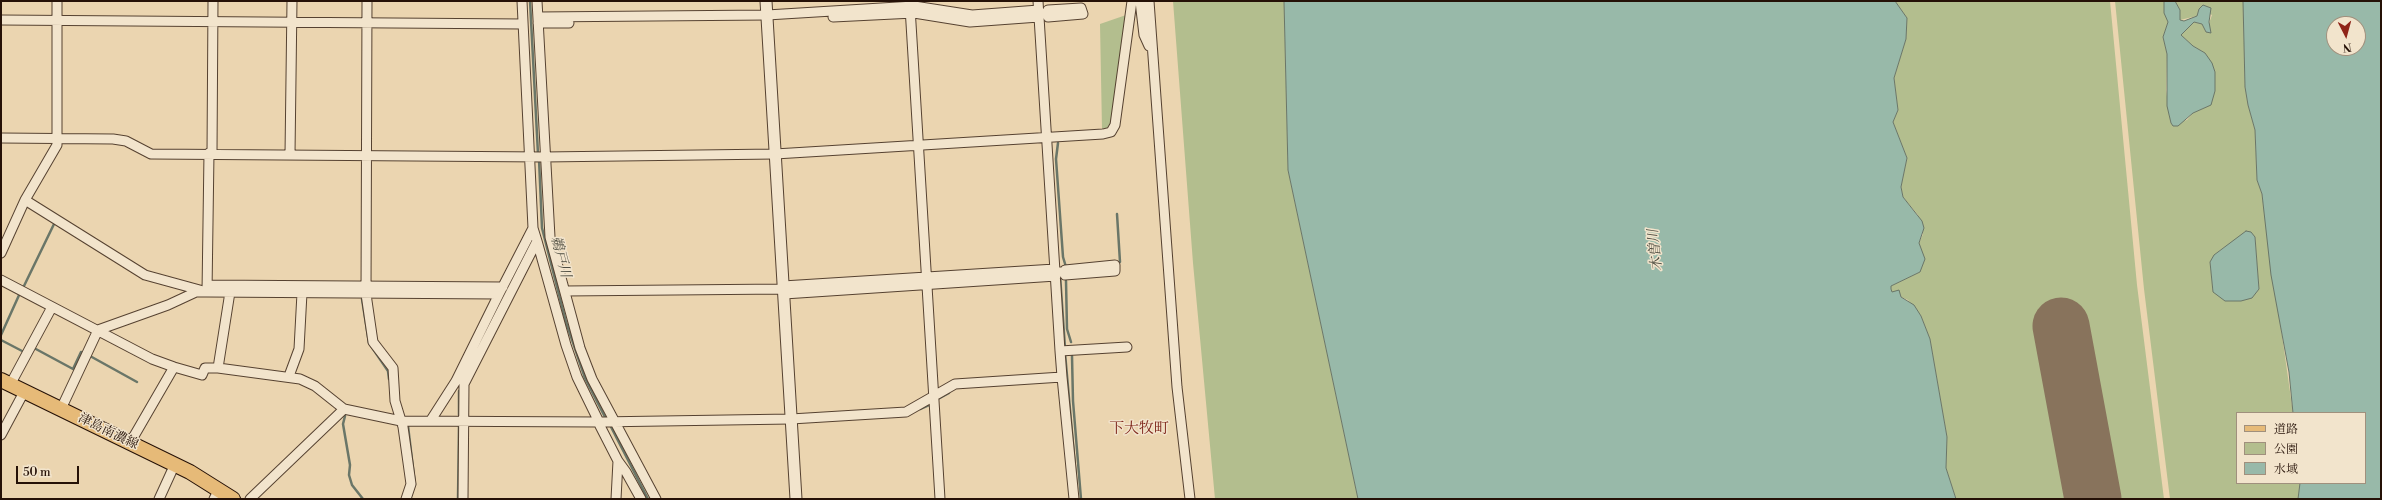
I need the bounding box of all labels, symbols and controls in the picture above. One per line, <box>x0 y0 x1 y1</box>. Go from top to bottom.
north arrow <box>2326 16 2366 56</box>
text: N <box>2342 40 2352 54</box>
water label: 木曽川 <box>1645 228 1667 272</box>
water label: 鵜戸川 <box>546 235 574 279</box>
street label: 津島南濃線 <box>75 411 141 453</box>
legend <box>2236 412 2366 484</box>
district label: 下大牧町 <box>1109 420 1169 438</box>
text: 道路 <box>2274 422 2298 437</box>
text: 公園 <box>2274 442 2298 457</box>
scale bar <box>18 458 81 484</box>
text: 水域 <box>2274 462 2298 477</box>
text: 50 m <box>23 465 51 480</box>

